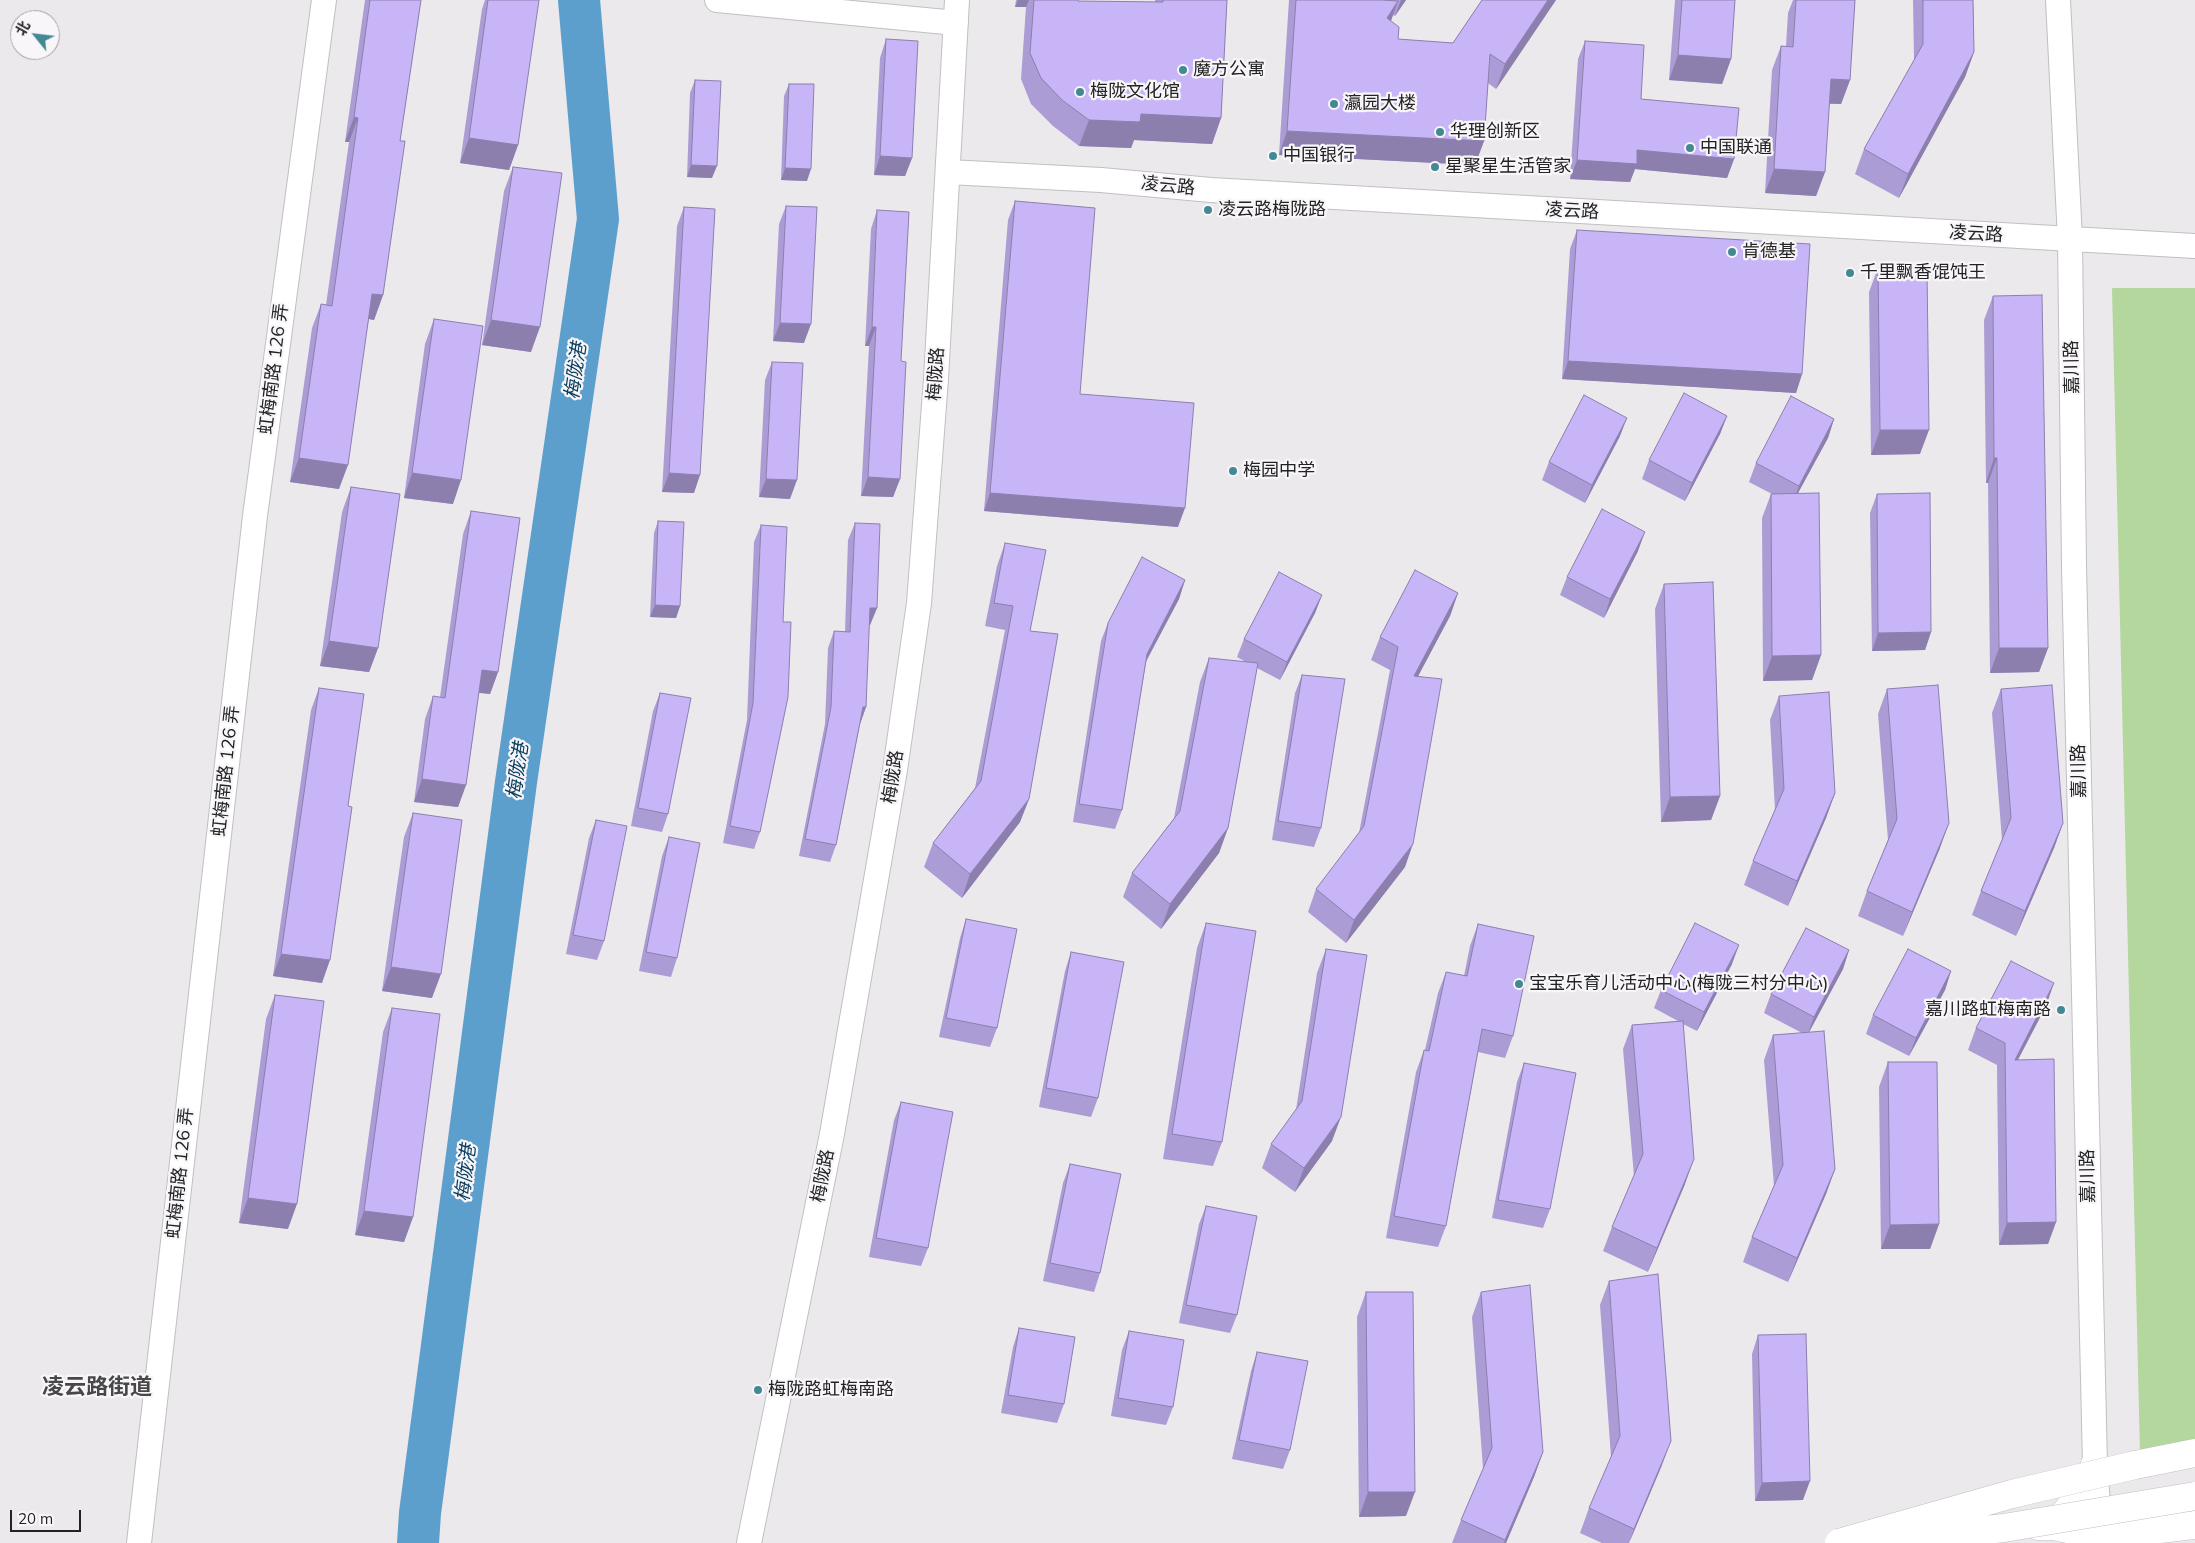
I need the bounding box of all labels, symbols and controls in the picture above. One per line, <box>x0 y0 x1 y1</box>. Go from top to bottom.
north arrow <box>10 10 60 60</box>
text: 北 <box>11 18 34 39</box>
place label: 魔方公寓 <box>1193 59 1265 81</box>
marker: 魔方公寓 <box>1177 64 1189 76</box>
place label: 梅陇文化馆 <box>1090 81 1180 103</box>
marker: 梅陇文化馆 <box>1074 86 1086 98</box>
place label: 瀛园大楼 <box>1344 93 1416 115</box>
marker: 瀛园大楼 <box>1328 98 1340 110</box>
place label: 华理创新区 <box>1450 121 1540 143</box>
marker: 华理创新区 <box>1434 126 1446 138</box>
place label: 中国联通 <box>1700 137 1772 159</box>
marker: 中国联通 <box>1684 142 1696 154</box>
place label: 中国银行 <box>1283 145 1355 167</box>
marker: 中国银行 <box>1267 150 1279 162</box>
place label: 星聚星生活管家 <box>1445 156 1571 178</box>
marker: 星聚星生活管家 <box>1429 161 1441 173</box>
street label: 凌云路 <box>1140 172 1196 200</box>
place label: 凌云路梅陇路 <box>1218 199 1326 221</box>
street label: 凌云路 <box>1544 199 1600 223</box>
marker: 凌云路梅陇路 <box>1202 204 1214 216</box>
street label: 凌云路 <box>1948 222 2004 246</box>
place label: 肯德基 <box>1742 241 1796 263</box>
marker: 肯德基 <box>1726 246 1738 258</box>
place label: 千里飘香馄饨王 <box>1860 262 1986 284</box>
marker: 千里飘香馄饨王 <box>1844 267 1856 279</box>
street label: 虹梅南路 126 弄 <box>255 302 293 436</box>
street label: 嘉川路 <box>2061 340 2083 394</box>
water label: 梅陇港 <box>561 341 591 401</box>
street label: 梅陇路 <box>923 346 949 402</box>
place label: 梅园中学 <box>1243 460 1315 482</box>
marker: 梅园中学 <box>1227 465 1239 477</box>
street label: 虹梅南路 126 弄 <box>208 704 244 838</box>
water label: 梅陇港 <box>503 741 533 801</box>
street label: 嘉川路 <box>2068 744 2090 798</box>
street label: 梅陇路 <box>878 749 908 805</box>
place label: 宝宝乐育儿活动中心(梅陇三村分中心) <box>1529 973 1828 995</box>
marker: 宝宝乐育儿活动中心(梅陇三村分中心) <box>1513 978 1525 990</box>
place label: 嘉川路虹梅南路 <box>1925 999 2051 1021</box>
marker: 嘉川路虹梅南路 <box>2055 1004 2067 1016</box>
street label: 虹梅南路 126 弄 <box>162 1106 198 1240</box>
water label: 梅陇港 <box>451 1143 481 1203</box>
street label: 梅陇路 <box>807 1147 839 1205</box>
street label: 嘉川路 <box>2077 1149 2099 1203</box>
district label: 凌云路街道 <box>42 1374 152 1400</box>
place label: 梅陇路虹梅南路 <box>768 1379 894 1401</box>
marker: 梅陇路虹梅南路 <box>752 1384 764 1396</box>
scale bar <box>12 1500 84 1532</box>
text: 20 m <box>18 1509 53 1528</box>

